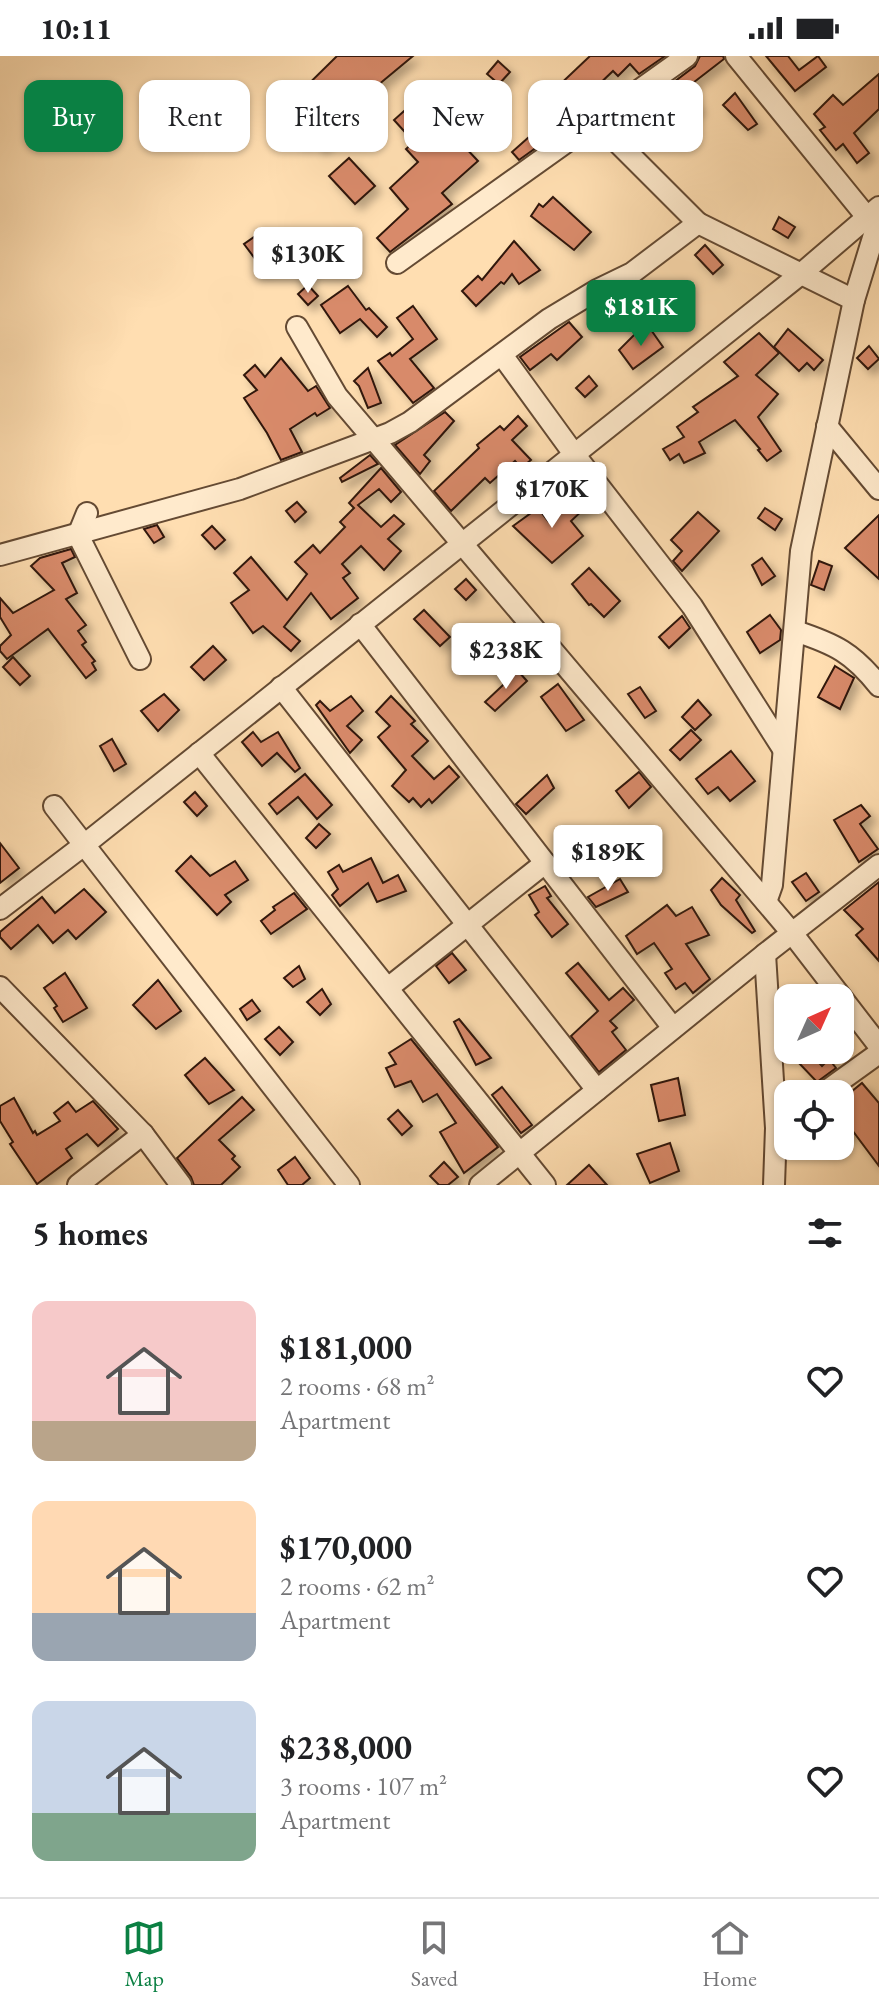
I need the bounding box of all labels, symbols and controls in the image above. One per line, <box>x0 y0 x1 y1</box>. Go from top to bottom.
text: 10:11 <box>40 9 112 48</box>
chip: Buy <box>24 80 123 152</box>
chip: Rent <box>139 80 250 152</box>
chip: Filters <box>266 80 388 152</box>
chip: New <box>404 80 512 152</box>
chip: Apartment <box>528 80 703 152</box>
pin: $130K <box>252 227 364 295</box>
text: $130K <box>271 236 345 270</box>
pin: $181K <box>585 280 697 348</box>
text: $181K <box>604 289 678 323</box>
pin: $170K <box>496 462 608 530</box>
text: $170K <box>515 471 589 505</box>
pin: $238K <box>450 623 562 691</box>
text: $238K <box>469 632 543 666</box>
pin: $189K <box>552 825 664 893</box>
text: $189K <box>571 834 645 868</box>
north arrow <box>774 984 854 1064</box>
map controls <box>774 984 854 1160</box>
button: locate <box>774 1080 854 1160</box>
text: 5 homes <box>32 1211 148 1255</box>
icon: filters <box>803 1211 847 1255</box>
text: $181,000 <box>280 1325 412 1369</box>
icon: home <box>96 1333 192 1429</box>
icon: heart <box>803 1359 847 1403</box>
text: 2 rooms · 68 m² <box>280 1369 435 1403</box>
text: Apartment <box>280 1403 390 1437</box>
text: $170,000 <box>280 1525 412 1569</box>
icon: home <box>96 1533 192 1629</box>
icon: heart <box>803 1559 847 1603</box>
text: 2 rooms · 62 m² <box>280 1569 435 1603</box>
text: Apartment <box>280 1603 390 1637</box>
text: $238,000 <box>280 1725 412 1769</box>
icon: home <box>96 1733 192 1829</box>
icon: heart <box>803 1759 847 1803</box>
text: 3 rooms · 107 m² <box>280 1769 447 1803</box>
text: Apartment <box>280 1803 390 1837</box>
tab: Map <box>122 1916 166 1993</box>
tab: Saved <box>411 1916 458 1993</box>
tab: Home <box>702 1916 757 1993</box>

